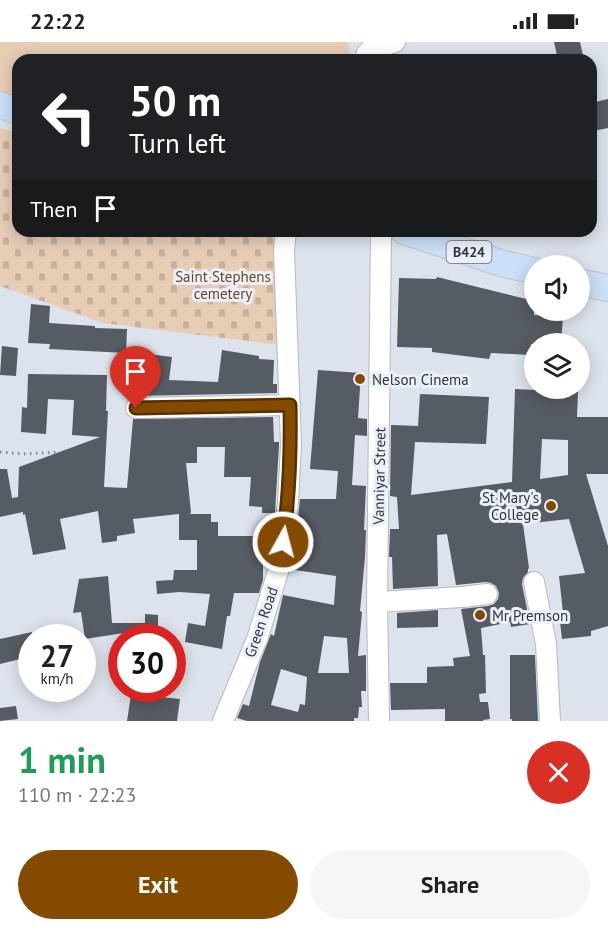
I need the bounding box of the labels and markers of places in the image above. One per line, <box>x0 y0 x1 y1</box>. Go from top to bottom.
pin <box>110 346 161 408</box>
place label: Nelson Cinema <box>372 370 469 389</box>
marker: Nelson Cinema <box>353 372 367 386</box>
place label: St Mary's College <box>482 488 539 524</box>
marker: St Mary's College <box>544 499 558 513</box>
place label: Mr Premson <box>492 606 568 625</box>
marker: Mr Premson <box>473 608 487 622</box>

